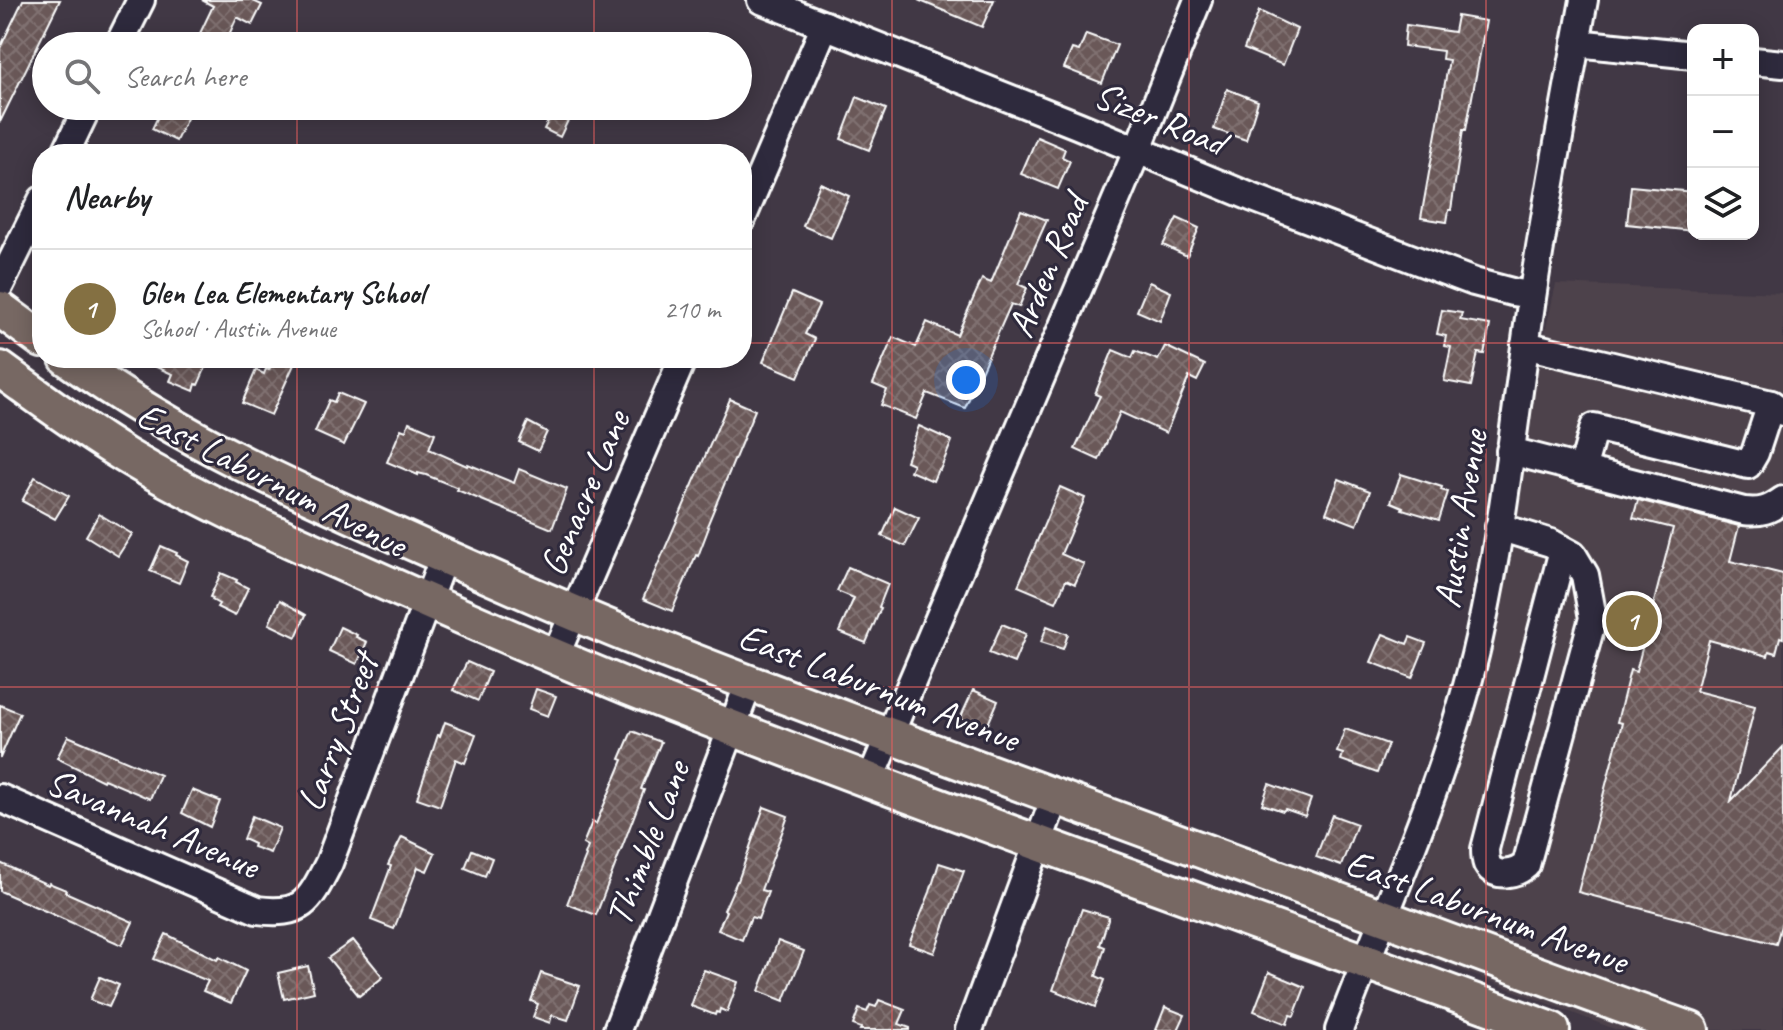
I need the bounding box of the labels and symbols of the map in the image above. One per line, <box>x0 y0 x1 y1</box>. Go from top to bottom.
street label: Sizer Road <box>1087 71 1237 168</box>
street label: Arden Road <box>997 182 1101 344</box>
your location <box>946 360 986 400</box>
street label: East Laburnum Avenue <box>129 391 417 569</box>
street label: Genacre Lane <box>529 401 641 582</box>
street label: Austin Avenue <box>1423 424 1498 611</box>
pin: 1 <box>1606 591 1658 651</box>
street label: East Laburnum Avenue <box>732 612 1028 763</box>
street label: Larry Street <box>286 642 391 817</box>
street label: Thimble Lane <box>595 752 701 932</box>
street label: Savannah Avenue <box>40 758 268 890</box>
street label: East Laburnum Avenue <box>1340 839 1636 985</box>

